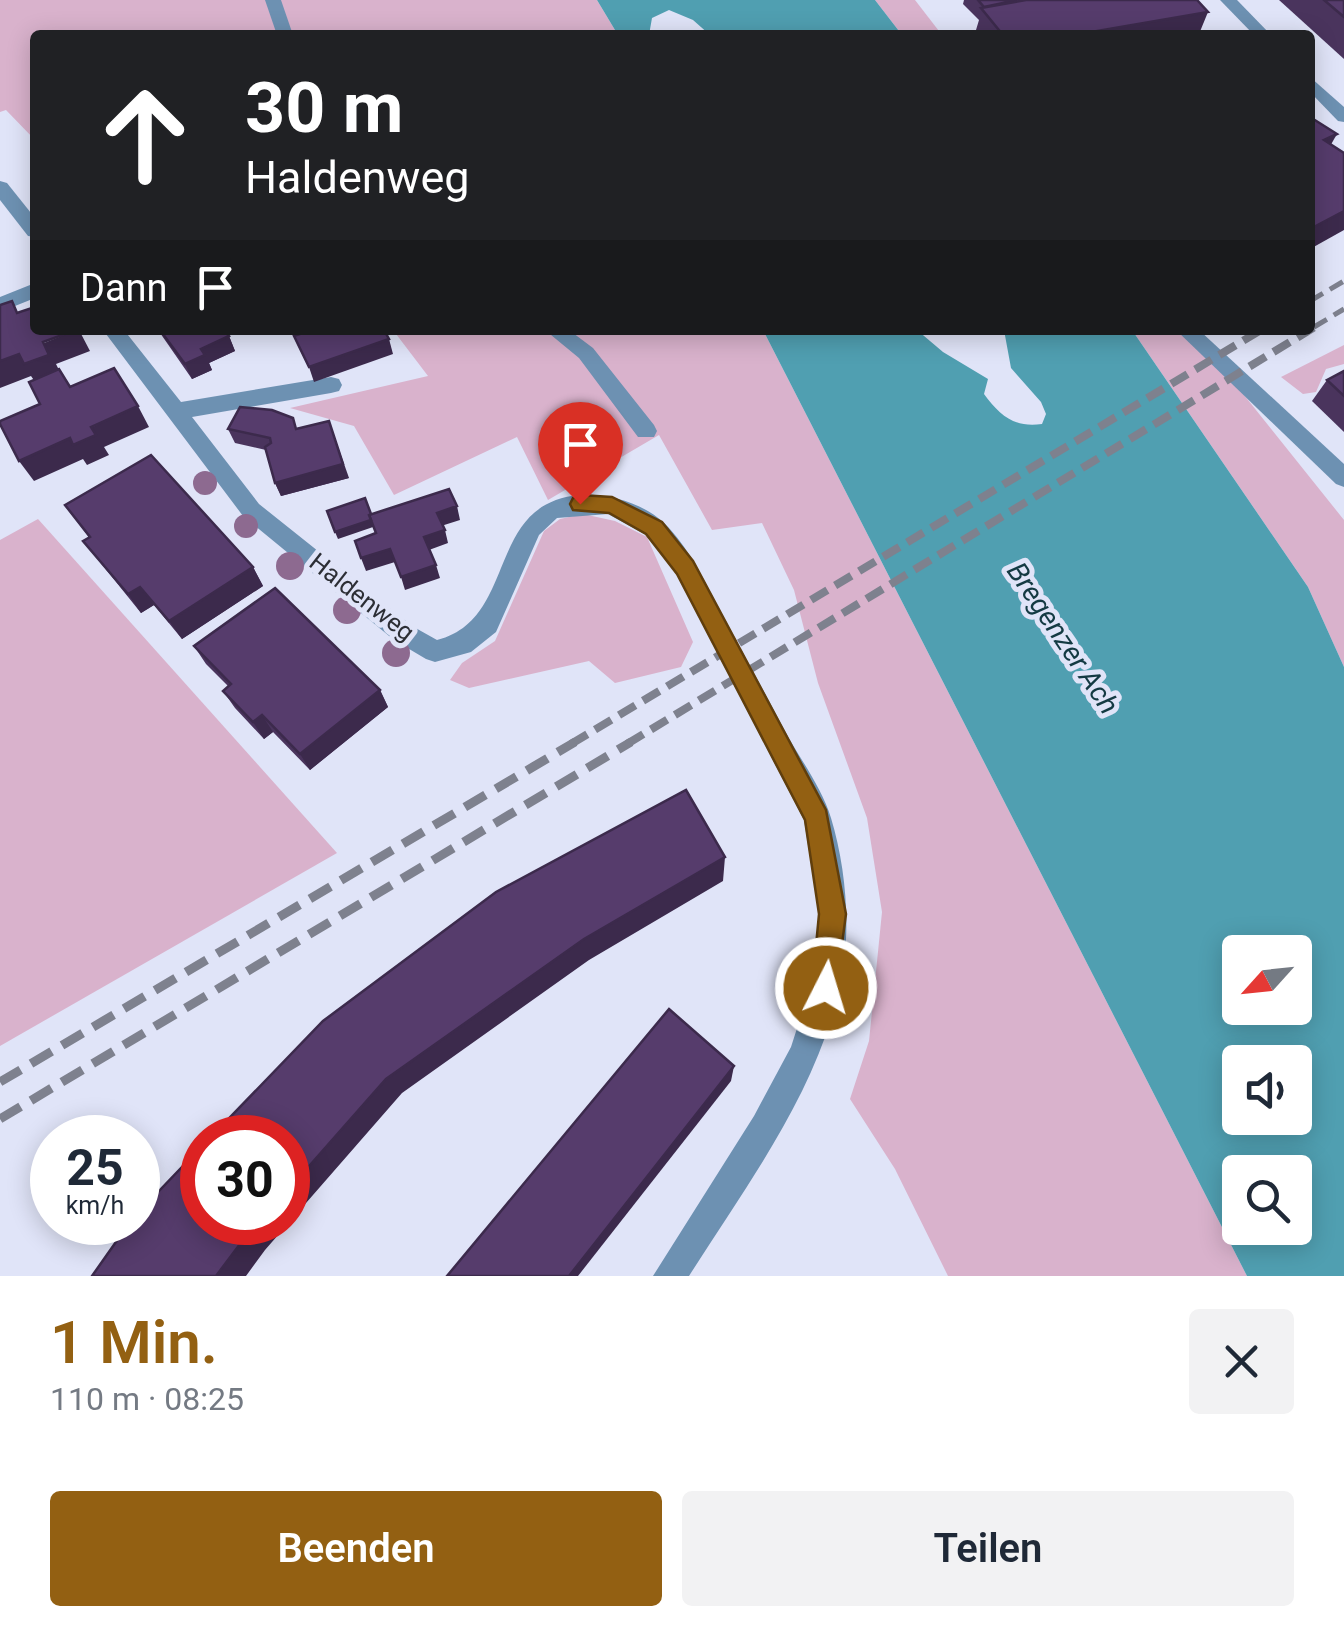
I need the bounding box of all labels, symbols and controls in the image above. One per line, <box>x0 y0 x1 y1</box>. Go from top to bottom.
text: 30 m <box>245 67 403 149</box>
icon: ahead <box>80 70 210 200</box>
text: Haldenweg <box>245 151 470 204</box>
icon: arrive <box>188 260 243 315</box>
text: Dann <box>80 266 168 310</box>
pin <box>538 402 623 505</box>
icon: arrive <box>553 417 608 472</box>
street label: Haldenweg <box>304 547 420 647</box>
water label: Bregenzer Ach <box>1000 556 1126 720</box>
north arrow <box>1222 935 1312 1025</box>
map controls <box>1222 935 1312 1245</box>
position arrow <box>774 936 878 1040</box>
button: sound <box>1222 1045 1312 1135</box>
speed limit sign: 30 <box>180 1115 310 1245</box>
text: 25 <box>66 1139 124 1197</box>
button: search <box>1222 1155 1312 1245</box>
text: km/h <box>66 1191 124 1220</box>
text: 1 Min. <box>50 1307 218 1378</box>
button: close <box>1189 1309 1294 1414</box>
text: 110 m · 08:25 <box>50 1380 244 1418</box>
button: Beenden <box>50 1491 662 1606</box>
button: Teilen <box>682 1491 1294 1606</box>

